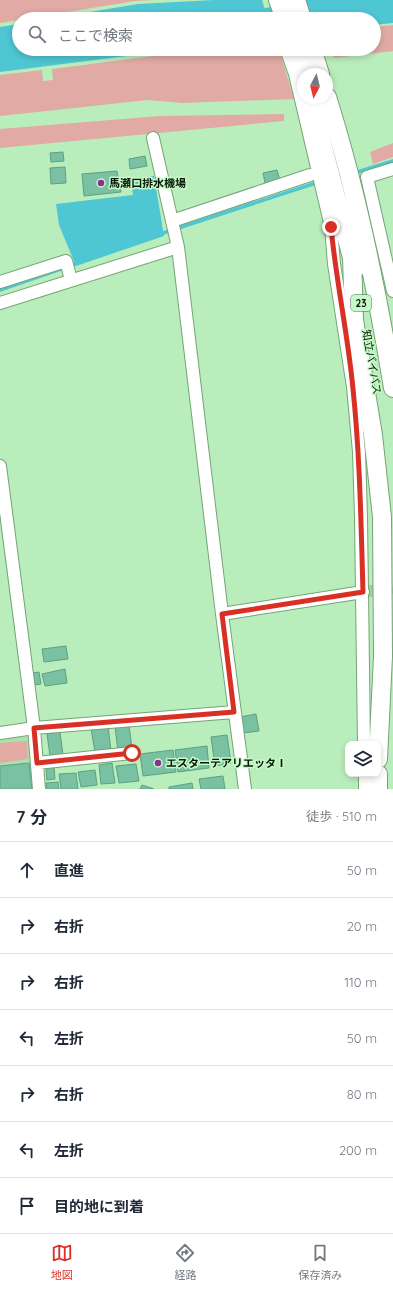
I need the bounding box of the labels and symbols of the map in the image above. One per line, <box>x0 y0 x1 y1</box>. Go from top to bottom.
north arrow <box>297 68 333 104</box>
place label: 馬瀬口排水機場 <box>109 176 186 190</box>
marker: 馬瀬口排水機場 <box>96 178 106 188</box>
route end <box>322 218 340 236</box>
road number: 23 <box>351 295 371 311</box>
street label: 知立バイパス <box>359 328 385 396</box>
route start <box>123 744 141 762</box>
place label: エスターテアリエッタⅠ <box>166 756 287 770</box>
marker: エスターテアリエッタⅠ <box>153 758 163 768</box>

